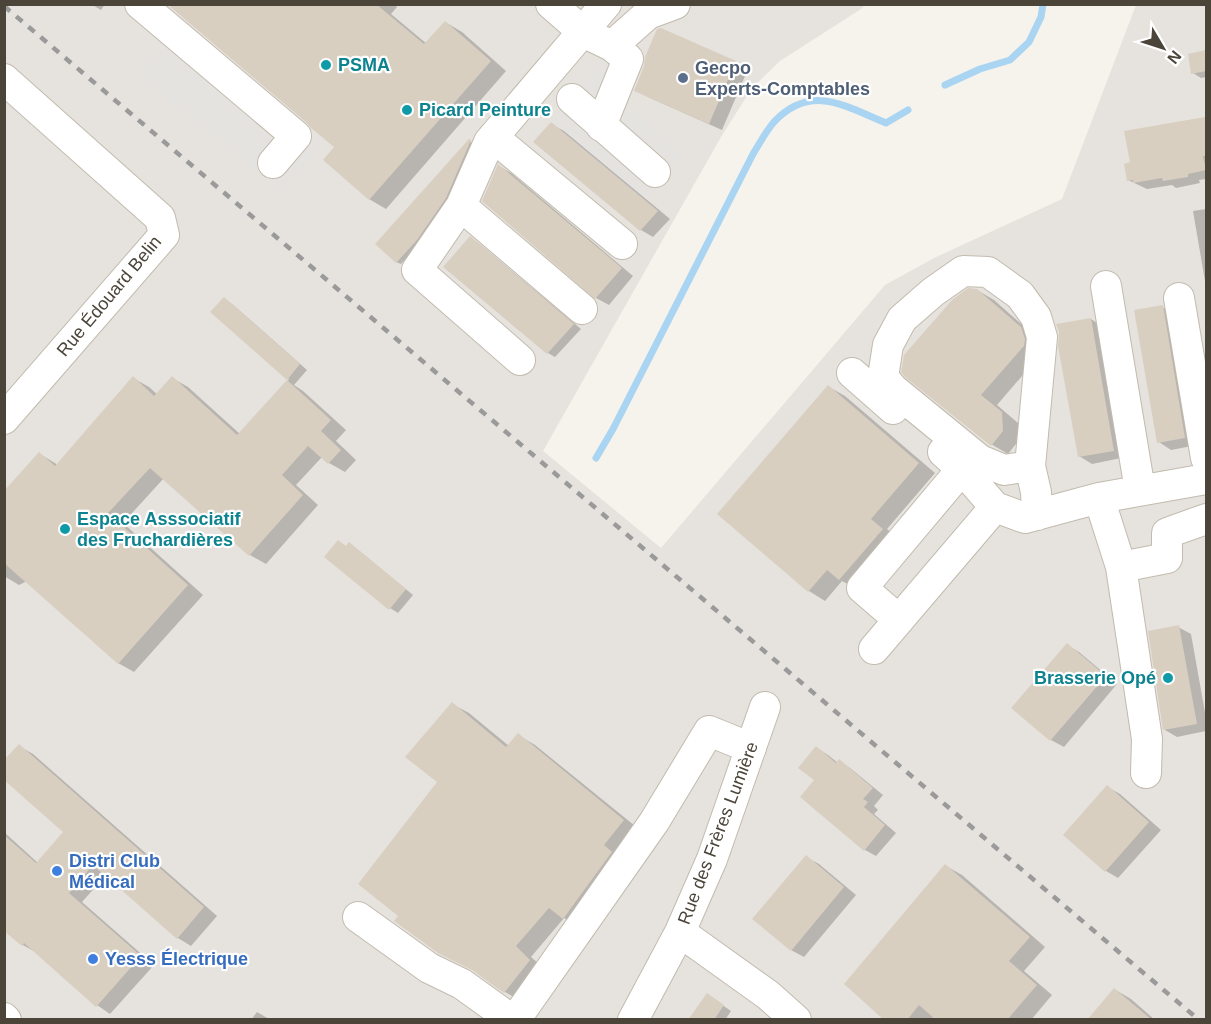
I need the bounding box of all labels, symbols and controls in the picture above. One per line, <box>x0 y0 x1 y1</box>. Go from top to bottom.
north arrow <box>1133 18 1193 78</box>
text: N <box>1164 47 1185 67</box>
place label: PSMA <box>338 55 390 75</box>
marker: PSMA <box>319 58 333 72</box>
place label: Gecpo Experts-Comptables <box>695 58 870 99</box>
marker: Gecpo Experts-Comptables <box>676 71 690 85</box>
place label: Picard Peinture <box>419 100 551 120</box>
marker: Picard Peinture <box>400 103 414 117</box>
street label: Rue Édouard Belin <box>53 232 165 360</box>
place label: Espace Asssociatif des Fruchardières <box>77 509 241 550</box>
marker: Espace Asssociatif des Fruchardières <box>58 522 72 536</box>
place label: Brasserie Opé <box>1034 668 1156 688</box>
marker: Brasserie Opé <box>1161 671 1175 685</box>
street label: Rue des Frères Lumière <box>674 739 762 927</box>
place label: Distri Club Médical <box>69 851 160 892</box>
marker: Distri Club Médical <box>50 864 64 878</box>
place label: Yesss Électrique <box>105 948 248 969</box>
marker: Yesss Électrique <box>86 952 100 966</box>

